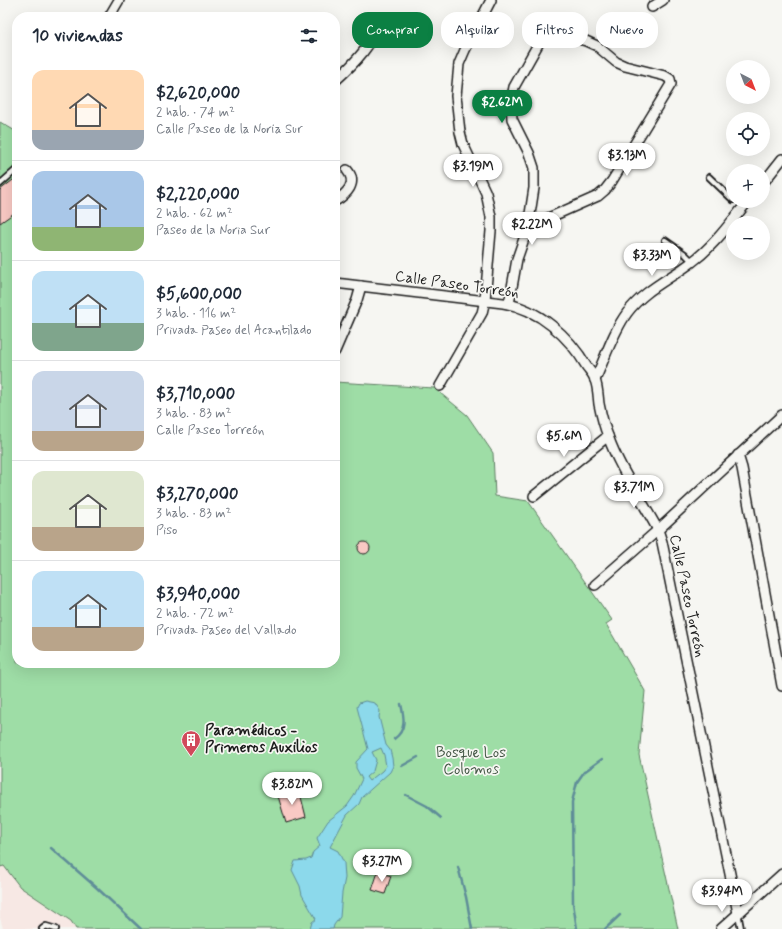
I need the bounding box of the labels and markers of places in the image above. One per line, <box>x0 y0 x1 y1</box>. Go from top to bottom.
pin: $2.62M <box>469 90 535 124</box>
pin: $3.13M <box>594 143 660 177</box>
pin: $3.19M <box>440 154 506 188</box>
pin: $2.22M <box>499 212 565 246</box>
pin: $3.33M <box>619 243 685 277</box>
pin: $5.6M <box>536 424 592 458</box>
pin: $3.71M <box>601 475 667 509</box>
place label: Paramédicos - Primeros Auxilios <box>205 721 318 758</box>
building icon: Paramédicos - Primeros Auxilios <box>180 729 202 757</box>
pin: $3.82M <box>259 772 325 806</box>
pin: $3.27M <box>349 849 415 883</box>
pin: $3.94M <box>689 879 755 913</box>

